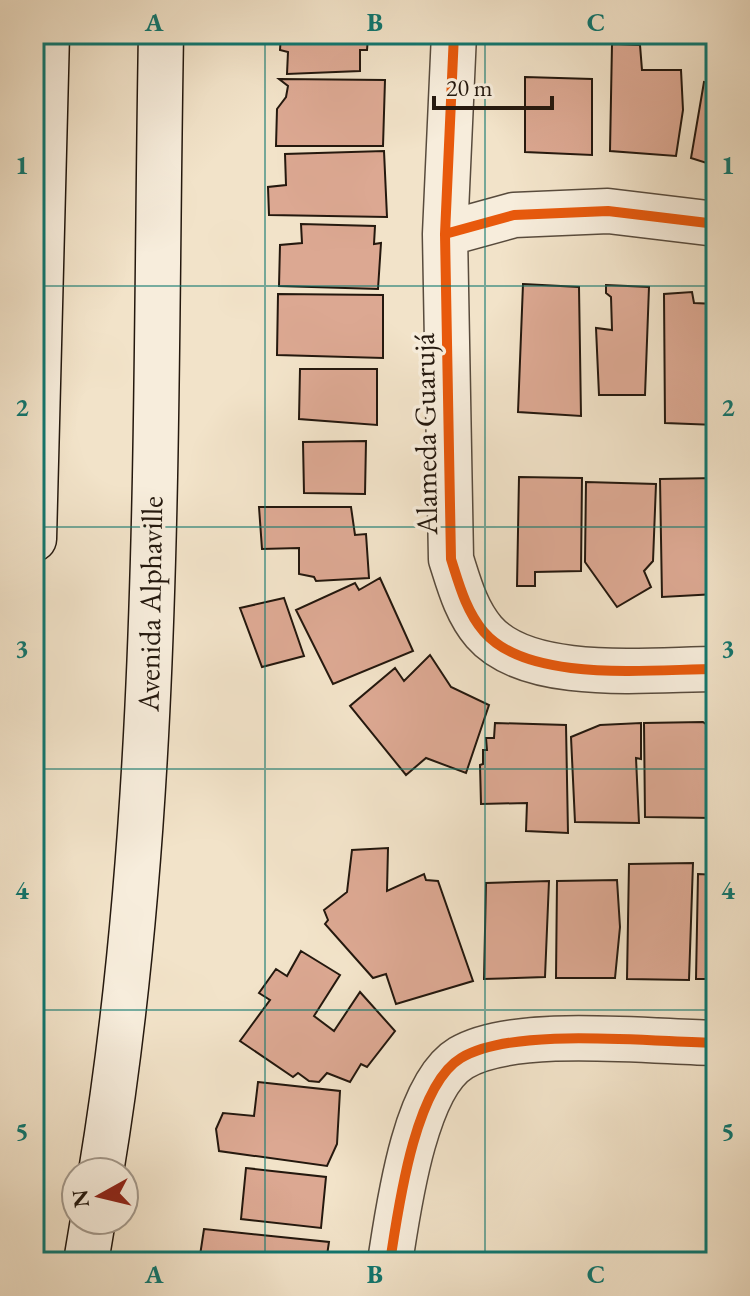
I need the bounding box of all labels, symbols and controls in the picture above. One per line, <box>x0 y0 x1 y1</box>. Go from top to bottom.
text: A <box>144 5 164 39</box>
text: B <box>367 5 383 39</box>
text: C <box>587 5 605 39</box>
scale bar <box>434 60 552 110</box>
text: 20 m <box>446 72 493 103</box>
text: 1 <box>15 148 29 182</box>
text: 1 <box>721 148 735 182</box>
street label: Alameda Guarujá <box>404 333 446 536</box>
text: 2 <box>15 390 29 424</box>
text: 2 <box>721 390 735 424</box>
street label: Avenida Alphaville <box>129 496 171 713</box>
text: 3 <box>15 631 29 665</box>
text: 3 <box>721 631 735 665</box>
text: 4 <box>15 873 29 907</box>
text: 4 <box>721 873 735 907</box>
text: 5 <box>15 1114 29 1148</box>
text: 5 <box>721 1114 735 1148</box>
north arrow <box>60 1156 140 1236</box>
text: N <box>65 1188 96 1210</box>
text: A <box>144 1257 164 1291</box>
text: B <box>367 1257 383 1291</box>
text: C <box>587 1257 605 1291</box>

